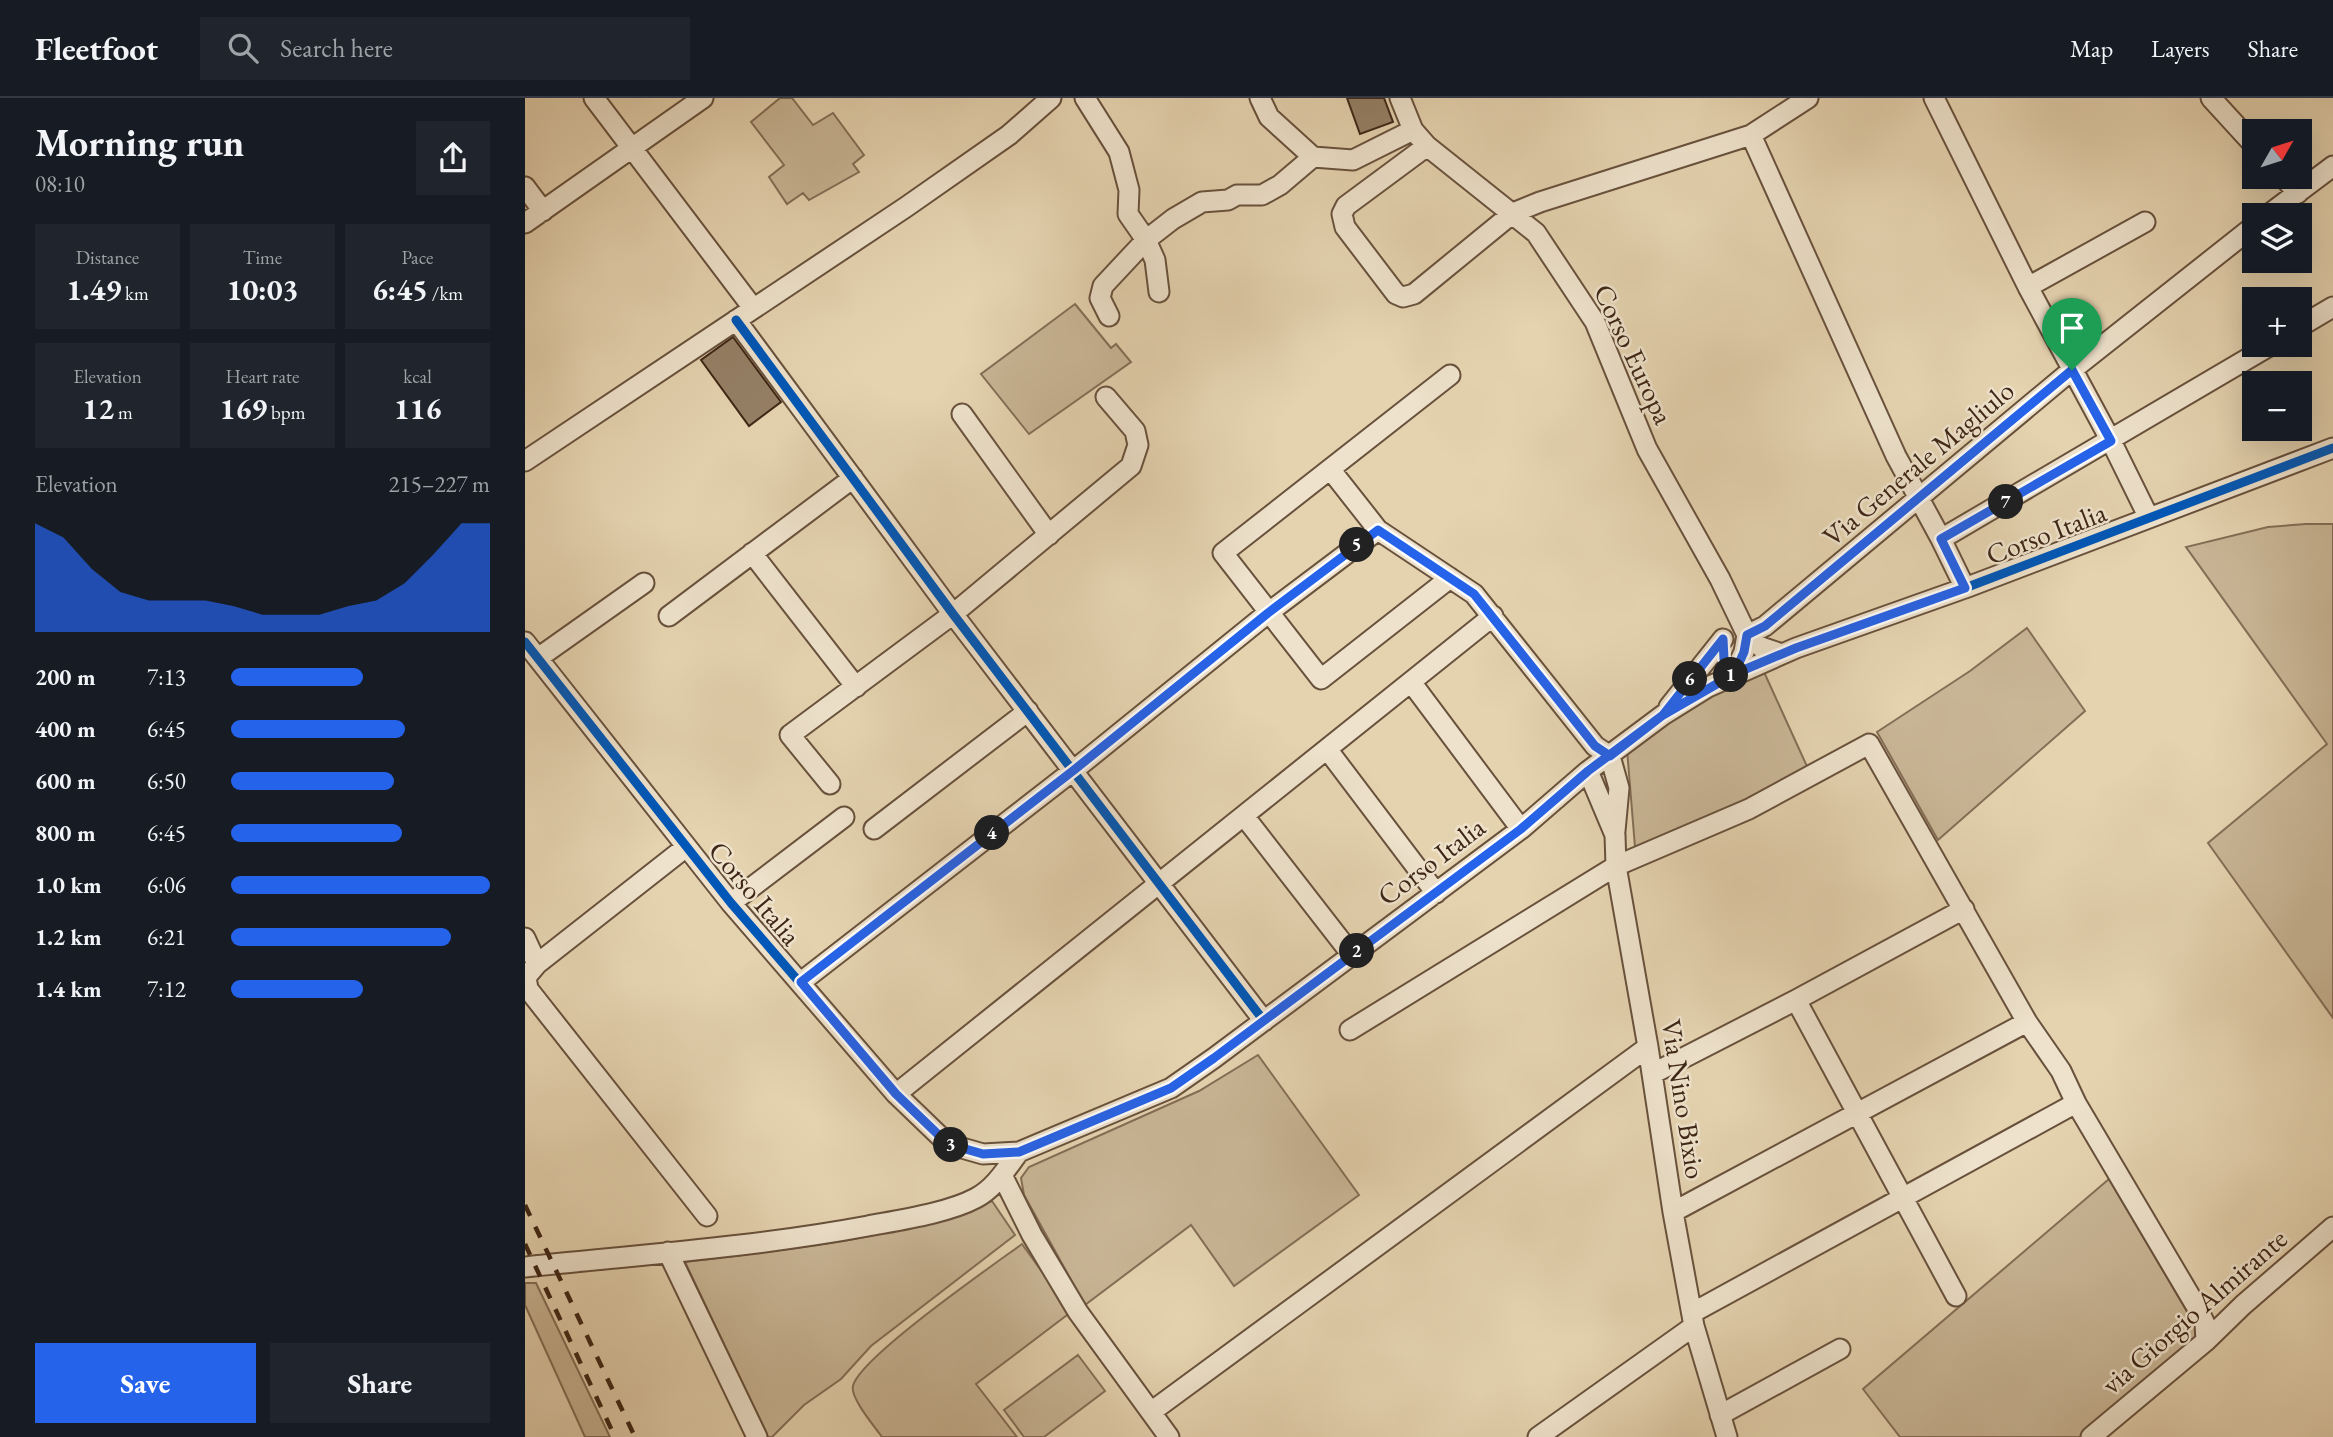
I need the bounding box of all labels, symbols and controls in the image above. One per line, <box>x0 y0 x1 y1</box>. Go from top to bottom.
search box <box>200 17 690 80</box>
text: Fleetfoot <box>35 27 158 70</box>
icon: search <box>224 29 262 67</box>
text: Search here <box>280 31 393 65</box>
text: Map <box>2070 33 2113 64</box>
text: Layers <box>2151 33 2210 64</box>
text: Share <box>2248 33 2298 64</box>
text: Morning run <box>35 118 244 167</box>
north arrow <box>2242 119 2312 189</box>
map controls <box>2242 119 2312 441</box>
button: share <box>416 121 490 195</box>
text: 08:10 <box>35 169 85 199</box>
button: layers <box>2242 203 2312 273</box>
text: Distance <box>76 245 139 270</box>
text: Time <box>243 245 282 270</box>
text: Pace <box>402 245 433 270</box>
text: 1.49 <box>66 270 121 309</box>
text: 10:03 <box>227 270 298 309</box>
text: 6:45 <box>372 270 428 309</box>
street label: Corso Europa <box>1586 278 1682 431</box>
text: km <box>121 281 149 306</box>
text: /km <box>428 281 463 306</box>
button: + <box>2242 287 2312 357</box>
pin <box>2042 298 2102 370</box>
icon: arrive <box>2053 309 2091 347</box>
text: Elevation <box>73 364 142 389</box>
text: Heart rate <box>226 364 299 389</box>
text: kcal <box>403 364 432 389</box>
button: − <box>2242 371 2312 441</box>
street label: Via Generale Magliulo <box>1815 372 2021 554</box>
text: 12 <box>82 389 114 428</box>
text: 169 <box>220 389 267 428</box>
text: 116 <box>394 389 441 428</box>
text: m <box>114 400 133 425</box>
text: bpm <box>267 400 305 425</box>
text: Elevation <box>35 469 118 499</box>
text: 215–227 m <box>389 469 490 499</box>
pin: 7 <box>1989 484 2023 520</box>
text: 7 <box>2000 489 2011 514</box>
street label: Corso Italia <box>1981 493 2112 572</box>
pin: 5 <box>1339 528 1375 562</box>
text: 5 <box>1351 532 1362 557</box>
pin: 1 <box>1713 658 1749 692</box>
text: 200 m <box>35 662 96 692</box>
text: 7:13 <box>147 662 186 692</box>
pin: 6 <box>1673 662 1707 696</box>
text: 1 <box>1725 662 1736 687</box>
text: 6 <box>1684 666 1695 691</box>
text: 400 m <box>35 714 96 744</box>
text: 6:45 <box>147 714 186 744</box>
text: 600 m <box>35 766 96 796</box>
text: 6:50 <box>147 766 186 796</box>
street label: Corso Italia <box>1370 808 1493 913</box>
pin: 4 <box>974 816 1009 850</box>
text: 800 m <box>35 818 96 848</box>
text: 6:45 <box>147 818 186 848</box>
text: 4 <box>986 820 997 845</box>
street label: Corso Italia <box>701 833 810 953</box>
text: 1.0 km <box>35 870 102 900</box>
text: 6:06 <box>147 870 186 900</box>
text: 1.2 km <box>35 922 102 952</box>
text: 6:21 <box>147 922 186 952</box>
pin: 2 <box>1339 934 1375 968</box>
text: 2 <box>1351 938 1362 963</box>
text: 1.4 km <box>35 974 102 1004</box>
text: 7:12 <box>147 974 186 1004</box>
street label: Via Nino Bixio <box>1654 1017 1714 1181</box>
pin: 3 <box>933 1128 969 1162</box>
text: 3 <box>945 1132 956 1157</box>
street label: via Giorgio Almirante <box>2094 1220 2294 1402</box>
button: Save <box>35 1343 256 1423</box>
button: Share <box>270 1343 490 1423</box>

